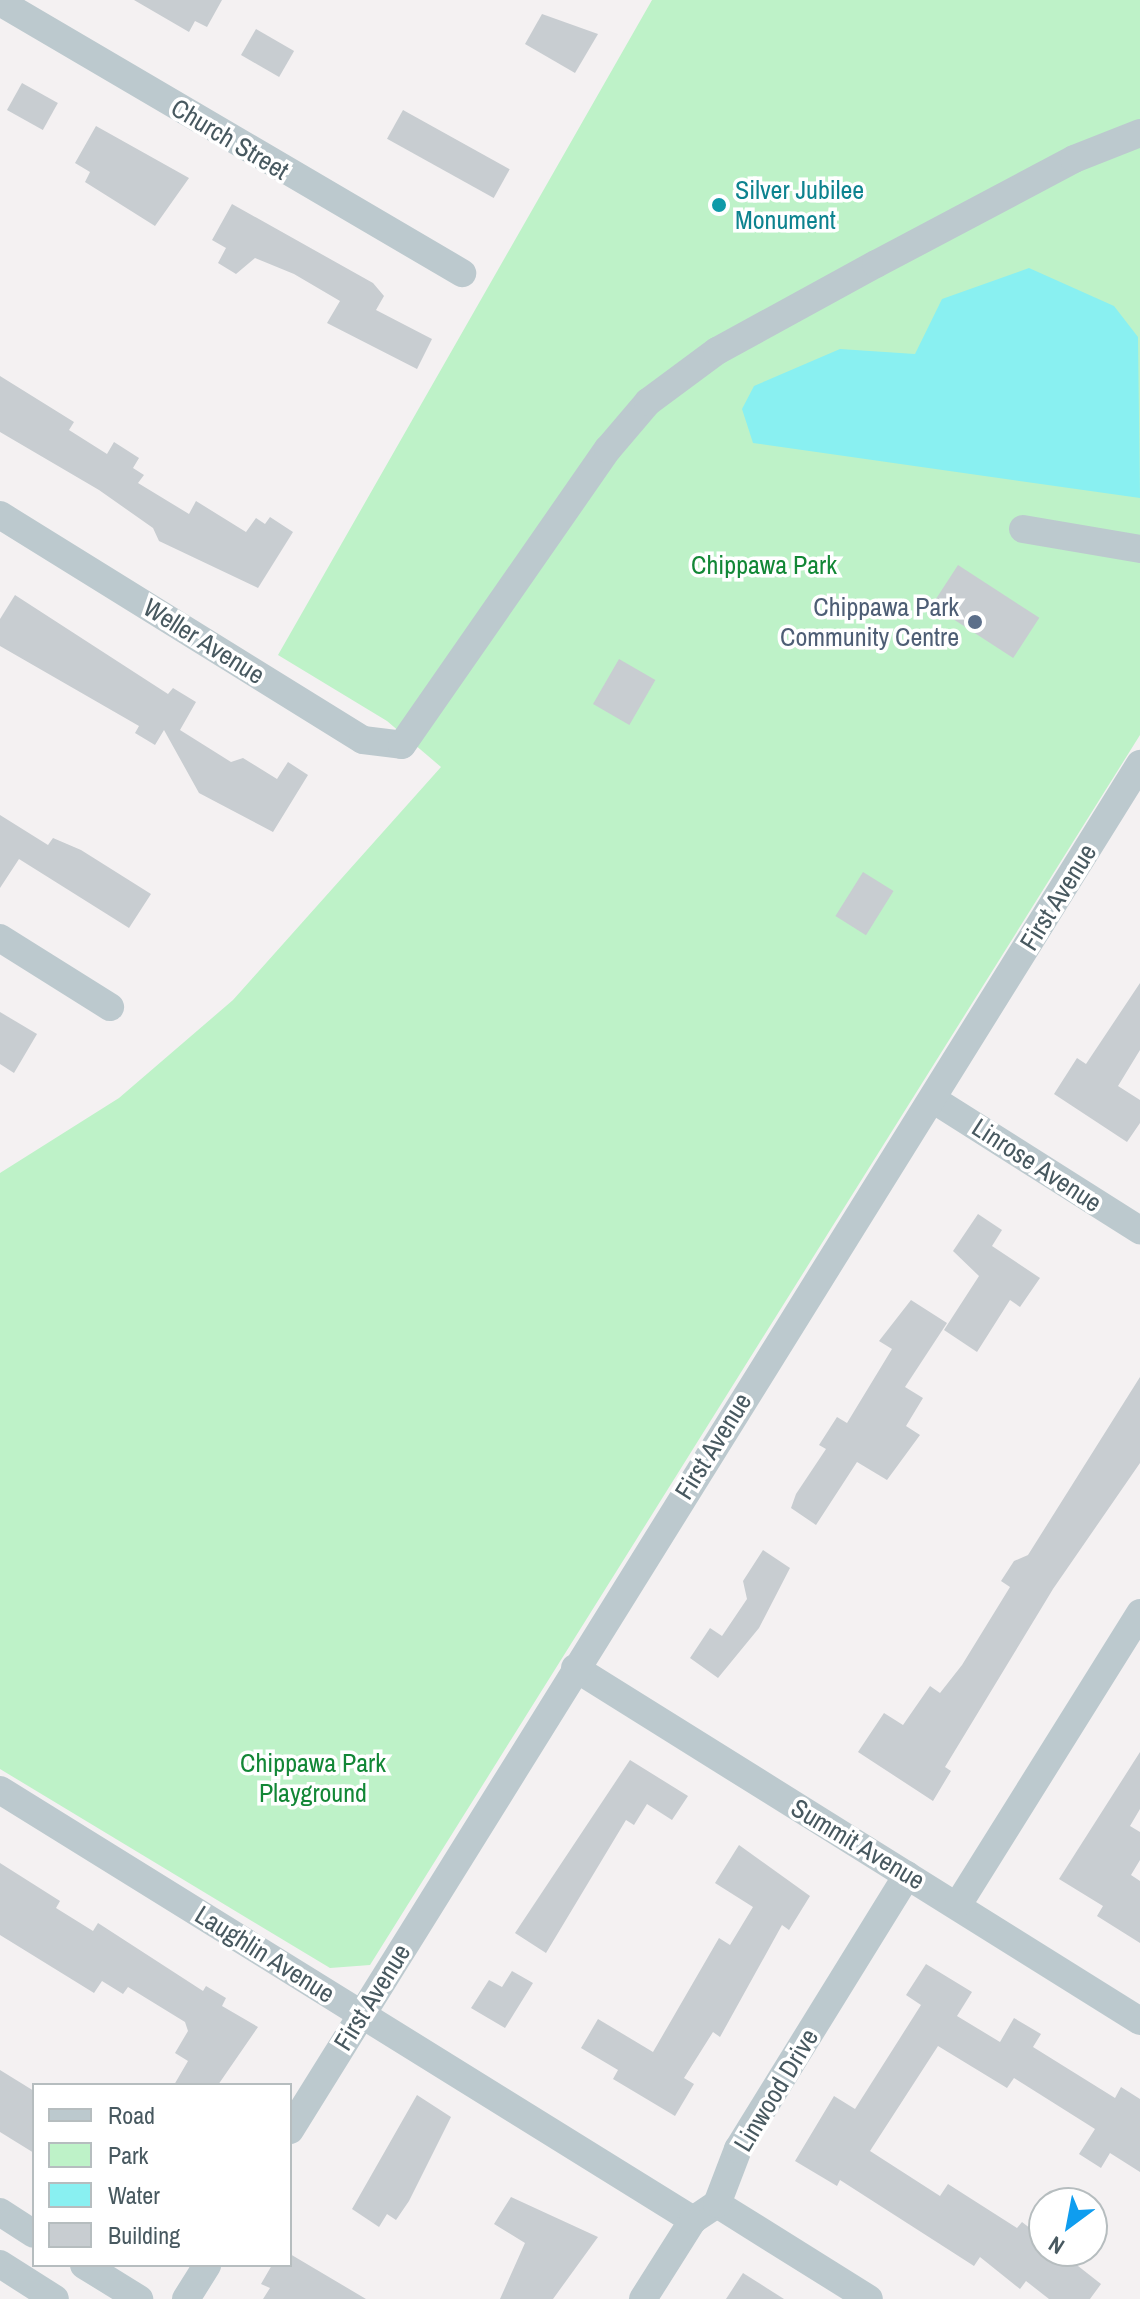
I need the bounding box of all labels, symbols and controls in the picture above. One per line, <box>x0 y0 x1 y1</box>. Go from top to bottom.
street label: Church Street <box>166 92 294 186</box>
place label: Silver Jubilee Monument <box>735 174 864 236</box>
marker: Silver Jubilee Monument <box>710 196 728 214</box>
park label: Chippawa Park <box>691 549 837 581</box>
street label: Weller Avenue <box>137 591 271 691</box>
place label: Chippawa Park Community Centre <box>780 591 959 652</box>
marker: Chippawa Park Community Centre <box>966 613 984 631</box>
street label: First Avenue <box>1013 838 1103 956</box>
street label: Linrose Avenue <box>966 1111 1108 1219</box>
street label: First Avenue <box>668 1387 758 1505</box>
park label: Chippawa Park Playground <box>240 1747 386 1808</box>
street label: Summit Avenue <box>785 1792 931 1896</box>
street label: Laughlin Avenue <box>189 1898 341 2010</box>
street label: First Avenue <box>327 1938 417 2056</box>
street label: Linwood Drive <box>727 2023 825 2157</box>
legend <box>32 2083 292 2267</box>
text: Road <box>108 2099 155 2131</box>
text: Park <box>108 2139 148 2171</box>
text: Water <box>108 2179 160 2211</box>
north arrow <box>1028 2187 1108 2267</box>
text: Building <box>108 2219 180 2251</box>
text: N <box>1043 2229 1070 2262</box>

